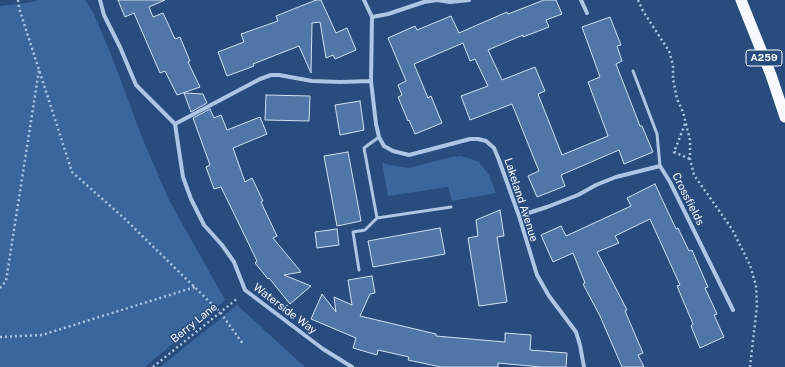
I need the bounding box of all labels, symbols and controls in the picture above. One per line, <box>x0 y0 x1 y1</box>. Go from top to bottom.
road number: A259 <box>746 50 782 66</box>
street label: Lakeland Avenue <box>501 157 541 243</box>
street label: Crossfields <box>669 170 707 228</box>
street label: Waterside Way <box>251 281 319 337</box>
street label: Berry Lane <box>168 300 220 346</box>

